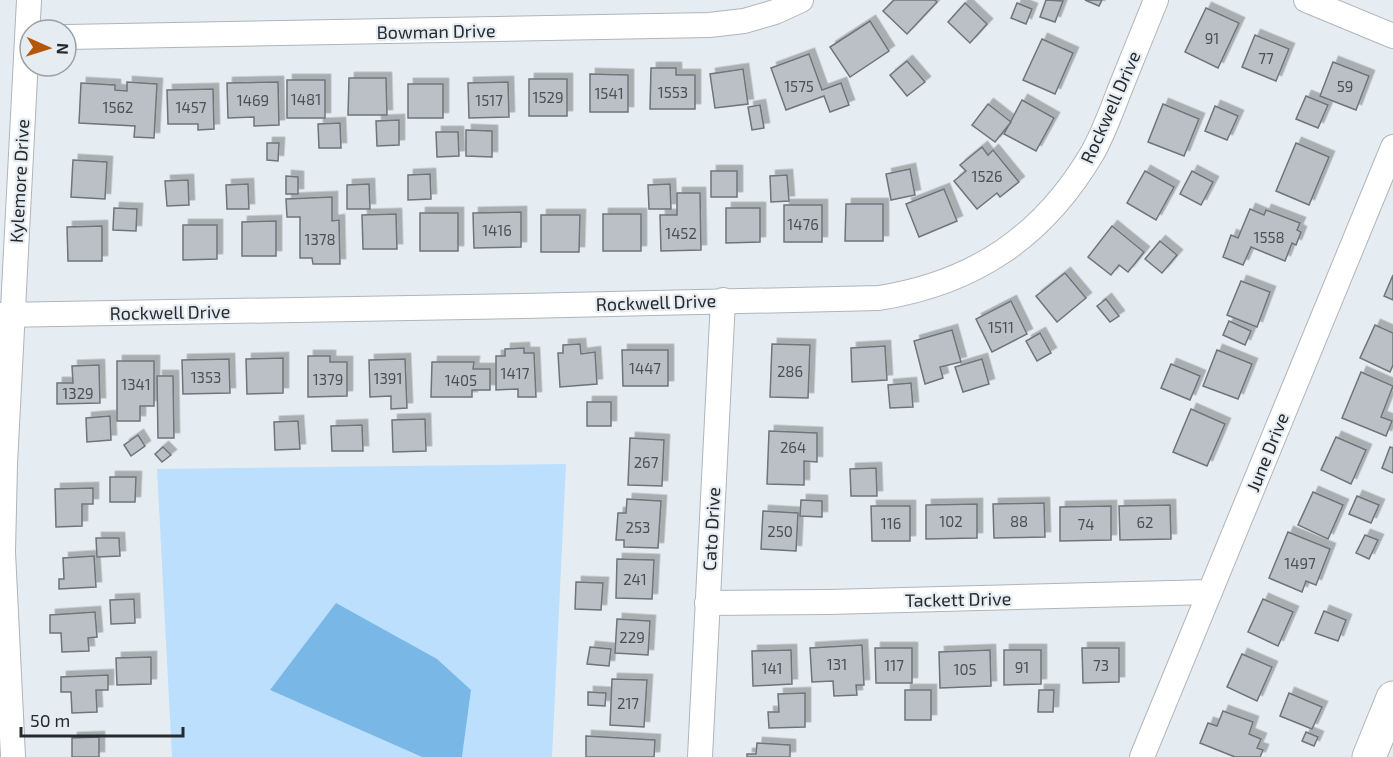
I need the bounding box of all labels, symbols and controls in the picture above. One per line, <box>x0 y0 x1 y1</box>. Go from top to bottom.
north arrow <box>18 18 78 78</box>
street label: Bowman Drive <box>376 19 496 43</box>
house number: 91 <box>1205 29 1219 47</box>
text: N <box>54 43 73 55</box>
street label: Rockwell Drive <box>1075 47 1145 167</box>
house number: 77 <box>1258 49 1274 67</box>
house number: 1575 <box>784 77 814 95</box>
house number: 59 <box>1337 77 1353 95</box>
house number: 1553 <box>658 83 688 101</box>
house number: 1541 <box>594 84 624 102</box>
house number: 1529 <box>532 88 564 106</box>
house number: 1481 <box>291 90 321 108</box>
house number: 1469 <box>237 91 269 109</box>
house number: 1517 <box>475 91 503 109</box>
house number: 1562 <box>102 98 134 116</box>
house number: 1457 <box>176 98 207 116</box>
street label: Kylemore Drive <box>5 118 33 244</box>
house number: 1526 <box>971 167 1003 185</box>
house number: 1476 <box>787 215 819 233</box>
house number: 1416 <box>482 221 512 239</box>
house number: 1452 <box>665 224 697 242</box>
house number: 1558 <box>1253 228 1285 246</box>
house number: 1378 <box>304 230 336 248</box>
street label: Rockwell Drive <box>595 289 717 315</box>
street label: Rockwell Drive <box>109 300 231 324</box>
house number: 1511 <box>988 318 1014 336</box>
house number: 1447 <box>629 359 661 377</box>
house number: 286 <box>777 362 803 380</box>
house number: 1417 <box>501 364 530 382</box>
house number: 1353 <box>191 368 221 386</box>
house number: 1391 <box>374 369 402 387</box>
house number: 1379 <box>313 370 343 388</box>
house number: 1405 <box>445 371 477 389</box>
house number: 1341 <box>121 375 151 393</box>
house number: 1329 <box>62 384 94 402</box>
street label: June Drive <box>1241 409 1293 495</box>
house number: 264 <box>780 438 806 456</box>
house number: 267 <box>634 453 659 471</box>
street label: Cato Drive <box>698 486 724 572</box>
house number: 102 <box>939 512 963 530</box>
house number: 88 <box>1010 512 1028 530</box>
house number: 62 <box>1136 513 1154 531</box>
house number: 116 <box>881 514 901 532</box>
house number: 74 <box>1078 515 1094 533</box>
house number: 253 <box>626 518 650 536</box>
house number: 250 <box>767 522 793 540</box>
house number: 1497 <box>1284 554 1316 572</box>
house number: 241 <box>623 570 647 588</box>
street label: Tackett Drive <box>905 587 1011 611</box>
house number: 229 <box>619 628 645 646</box>
house number: 131 <box>827 655 847 673</box>
house number: 117 <box>884 656 904 674</box>
house number: 73 <box>1093 656 1109 674</box>
house number: 91 <box>1015 658 1029 676</box>
house number: 141 <box>761 659 783 677</box>
house number: 105 <box>953 660 977 678</box>
house number: 217 <box>617 694 639 712</box>
scale bar <box>21 700 183 738</box>
text: 50 m <box>30 709 70 731</box>

